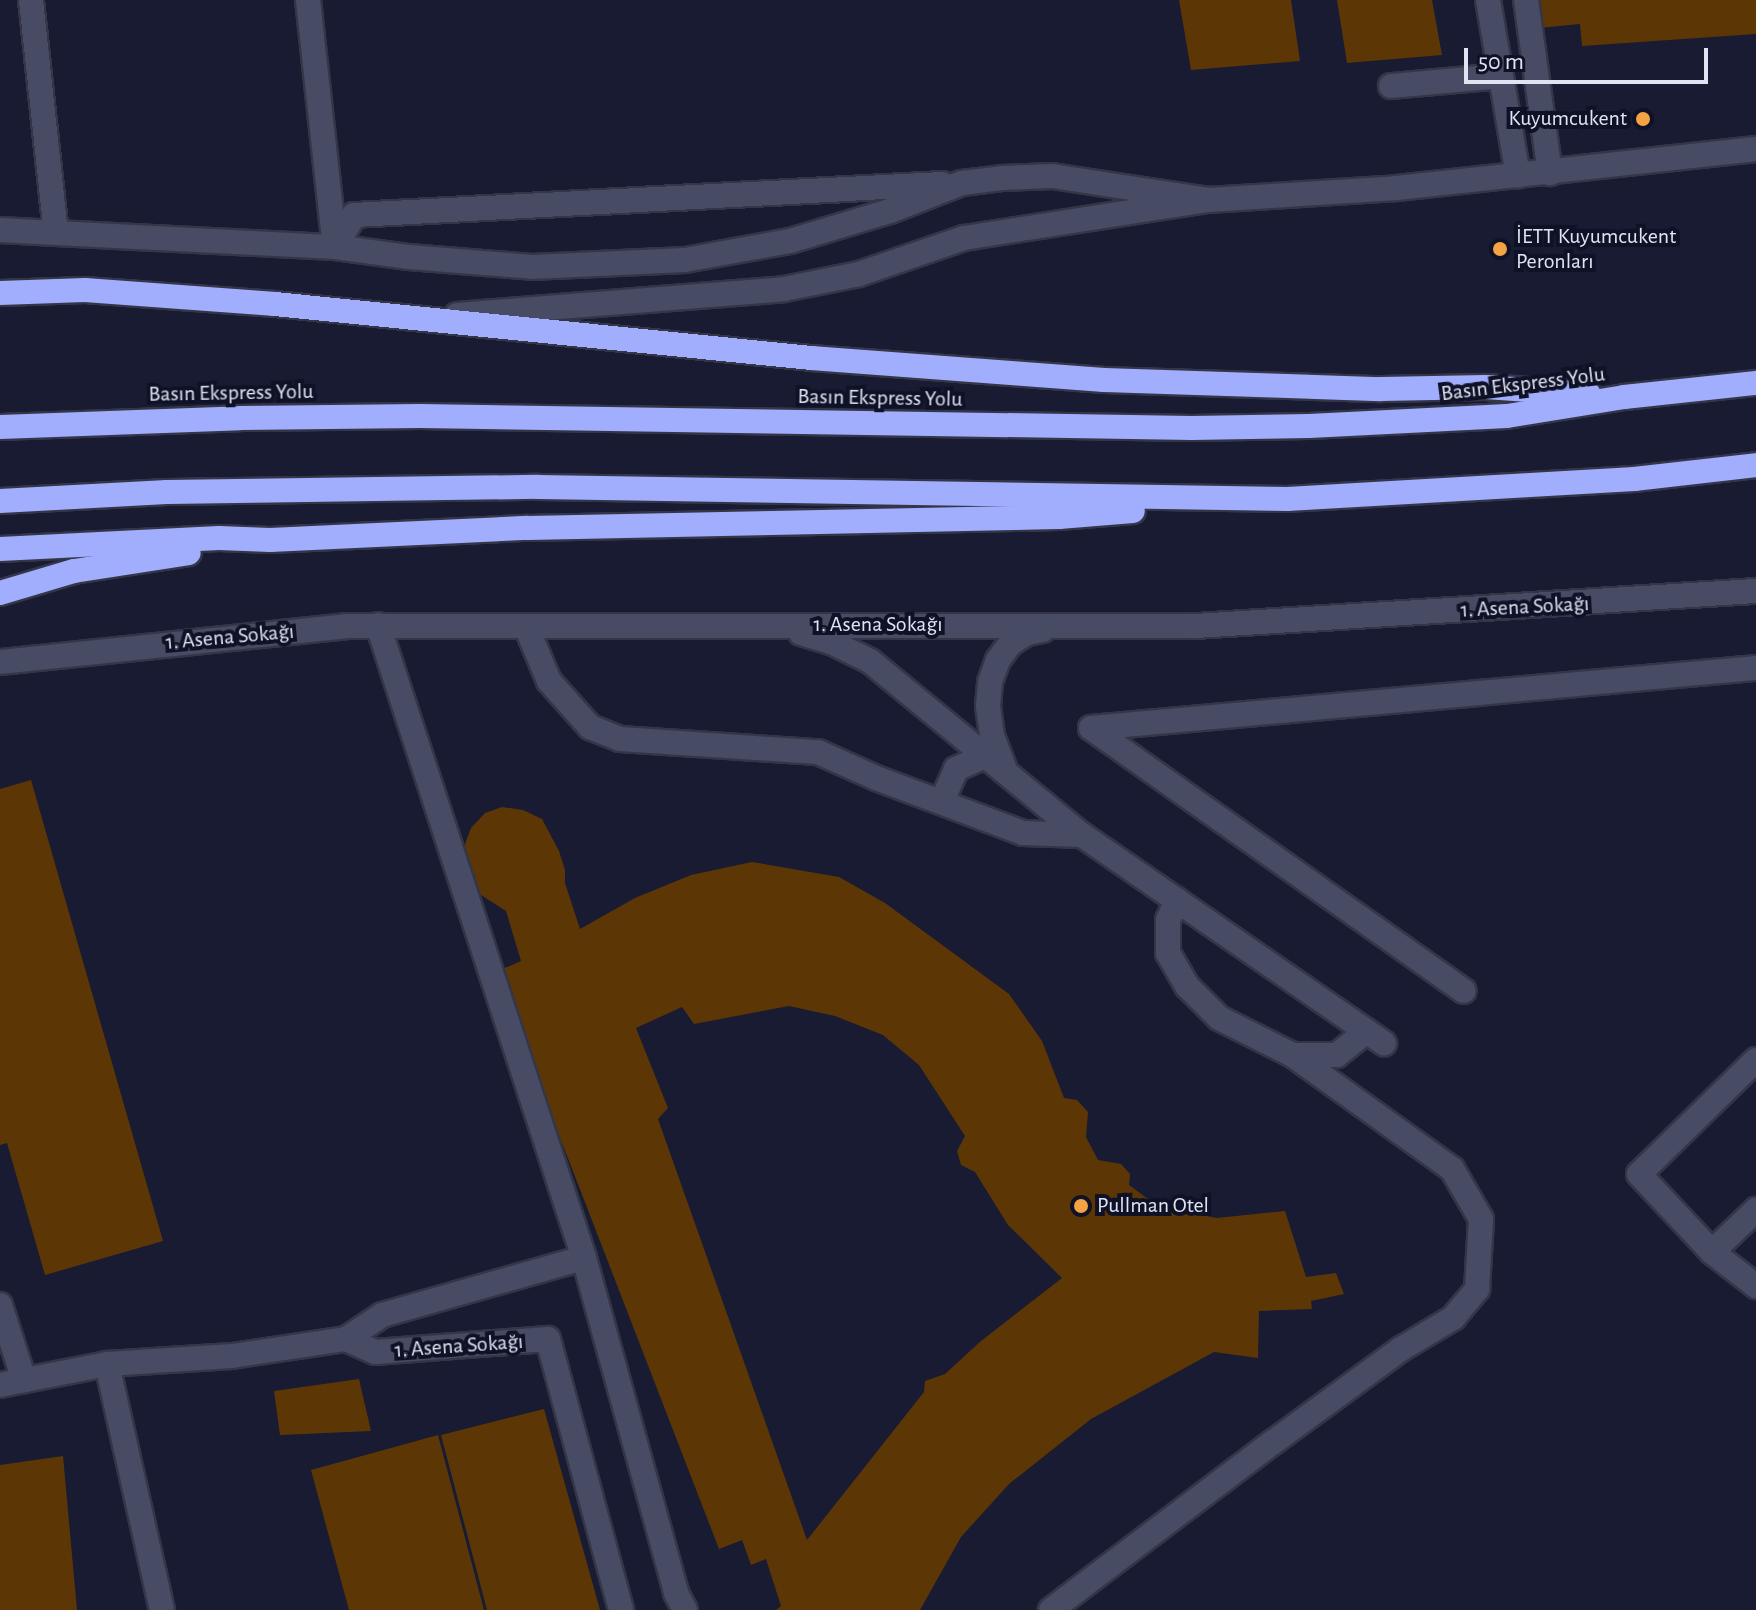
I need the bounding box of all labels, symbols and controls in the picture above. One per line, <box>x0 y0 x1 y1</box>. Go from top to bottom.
scale bar <box>1468 32 1712 82</box>
text: 50 m <box>1478 50 1524 74</box>
place label: Kuyumcukent <box>1509 106 1627 132</box>
marker: Kuyumcukent <box>1634 110 1652 128</box>
place label: İETT Kuyumcukent Peronları <box>1516 223 1676 274</box>
marker: İETT Kuyumcukent Peronları <box>1491 240 1509 258</box>
street label: Basın Ekspress Yolu <box>1440 361 1606 407</box>
street label: Basın Ekspress Yolu <box>148 378 314 408</box>
street label: Basın Ekspress Yolu <box>797 383 963 413</box>
street label: 1. Asena Sokağı <box>1460 590 1590 624</box>
street label: 1. Asena Sokağı <box>814 612 942 638</box>
street label: 1. Asena Sokağı <box>165 618 295 656</box>
place label: Pullman Otel <box>1097 1193 1209 1219</box>
marker: Pullman Otel <box>1072 1197 1090 1215</box>
street label: 1. Asena Sokağı <box>394 1328 524 1364</box>

